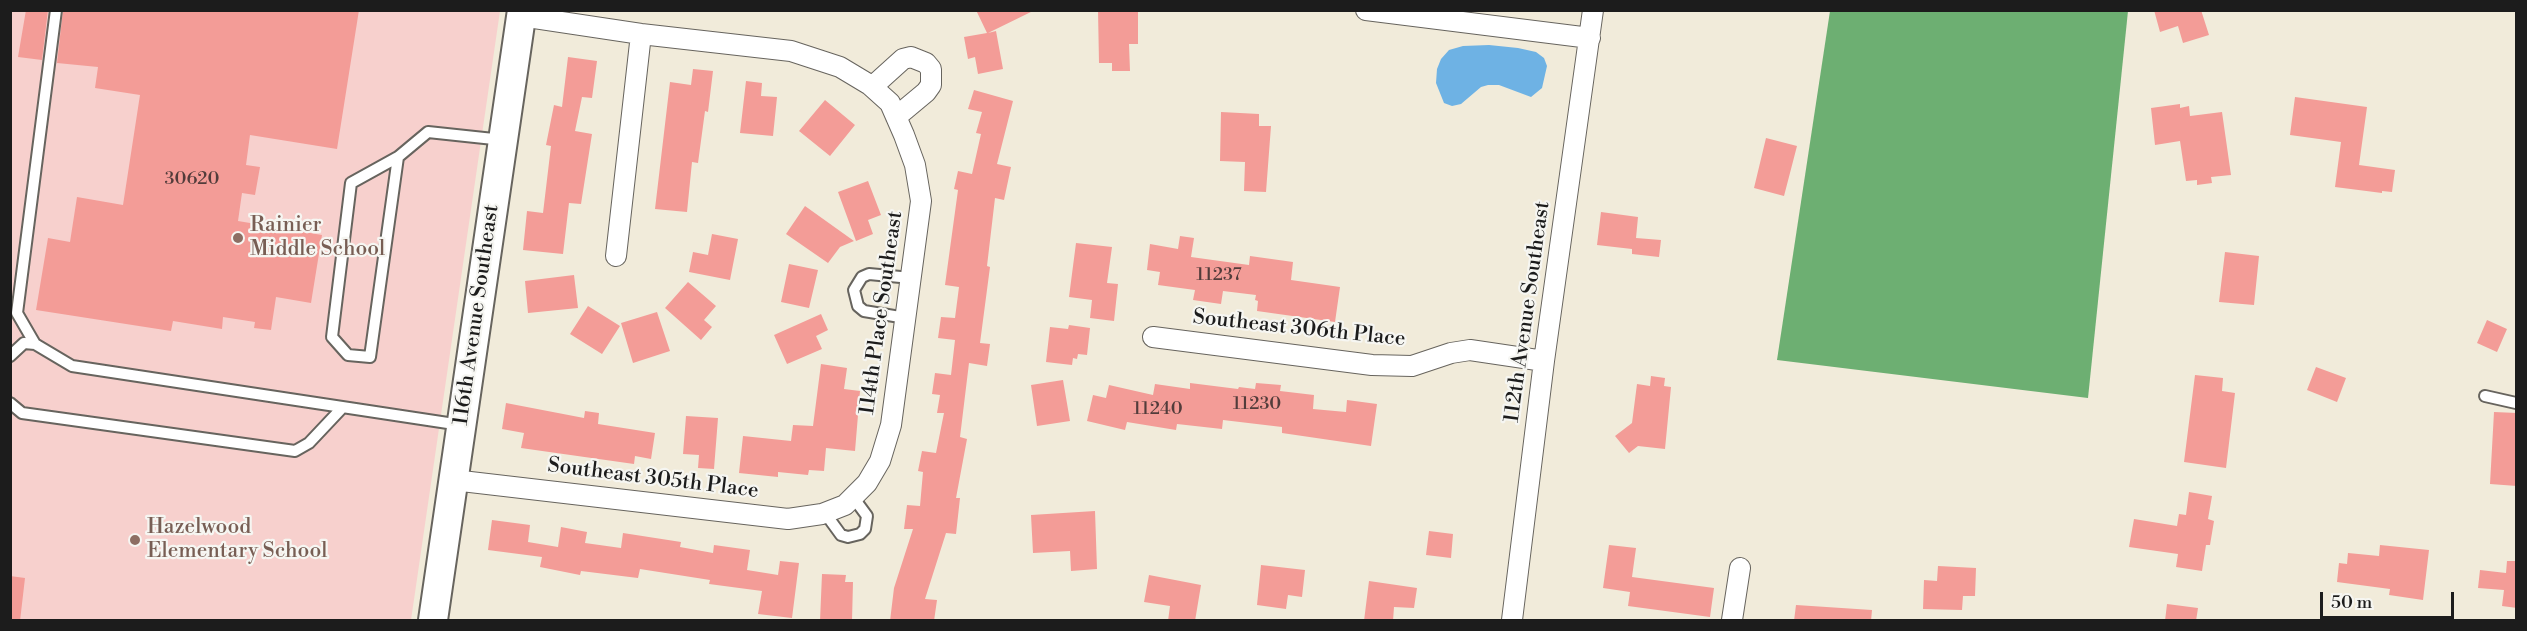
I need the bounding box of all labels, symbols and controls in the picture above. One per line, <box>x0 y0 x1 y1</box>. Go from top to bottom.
house number: 30620 <box>165 169 219 191</box>
street label: 112th Avenue Southeast <box>1500 200 1556 424</box>
street label: 116th Avenue Southeast <box>449 203 505 427</box>
street label: 114th Place Southeast <box>855 209 909 417</box>
place label: Rainier Middle School <box>250 213 385 263</box>
marker: Rainier Middle School <box>231 231 245 245</box>
house number: 11237 <box>1196 265 1242 287</box>
street label: Southeast 306th Place <box>1191 305 1407 353</box>
house number: 11230 <box>1233 394 1281 416</box>
house number: 11240 <box>1133 399 1183 421</box>
street label: Southeast 305th Place <box>546 454 760 504</box>
place label: Hazelwood Elementary School <box>147 515 327 565</box>
marker: Hazelwood Elementary School <box>128 533 142 547</box>
scale bar <box>2323 580 2456 618</box>
text: 50 m <box>2331 591 2372 614</box>

